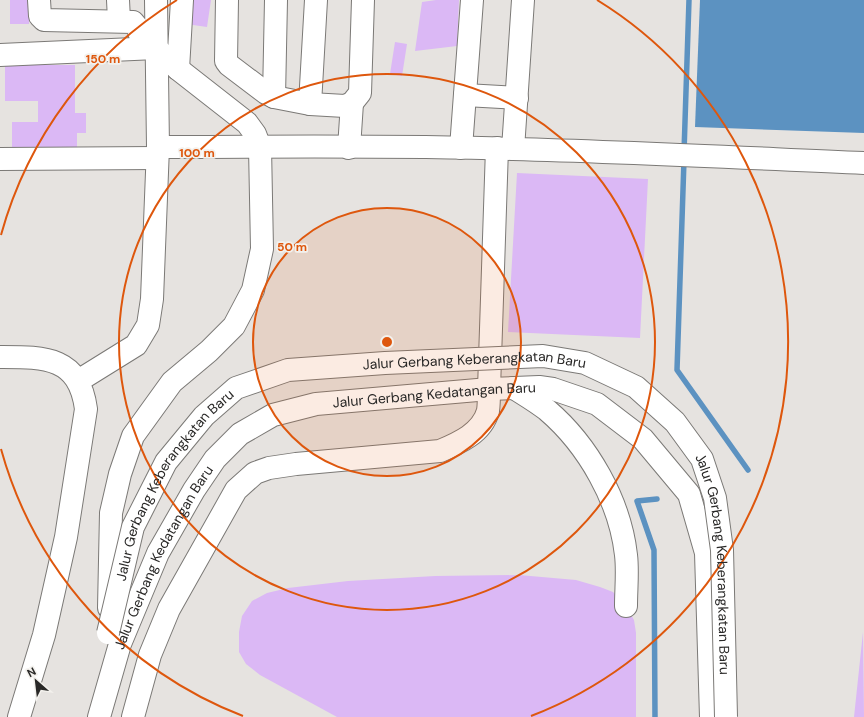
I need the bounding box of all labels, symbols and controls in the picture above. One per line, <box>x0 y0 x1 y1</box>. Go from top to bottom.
text: 150 m <box>86 51 120 67</box>
text: 100 m <box>179 145 215 161</box>
text: 50 m <box>277 239 307 255</box>
centre of rings <box>380 335 394 349</box>
street label: Jalur Gerbang Keberangkatan Baru <box>362 347 588 374</box>
street label: Jalur Gerbang Kedatangan Baru <box>332 378 536 412</box>
street label: Jalur Gerbang Keberangkatan Baru <box>112 385 237 583</box>
street label: Jalur Gerbang Keberangkatan Baru <box>691 449 734 675</box>
street label: Jalur Gerbang Kedatangan Baru <box>110 462 217 651</box>
north arrow <box>16 661 56 701</box>
text: N <box>24 664 38 680</box>

